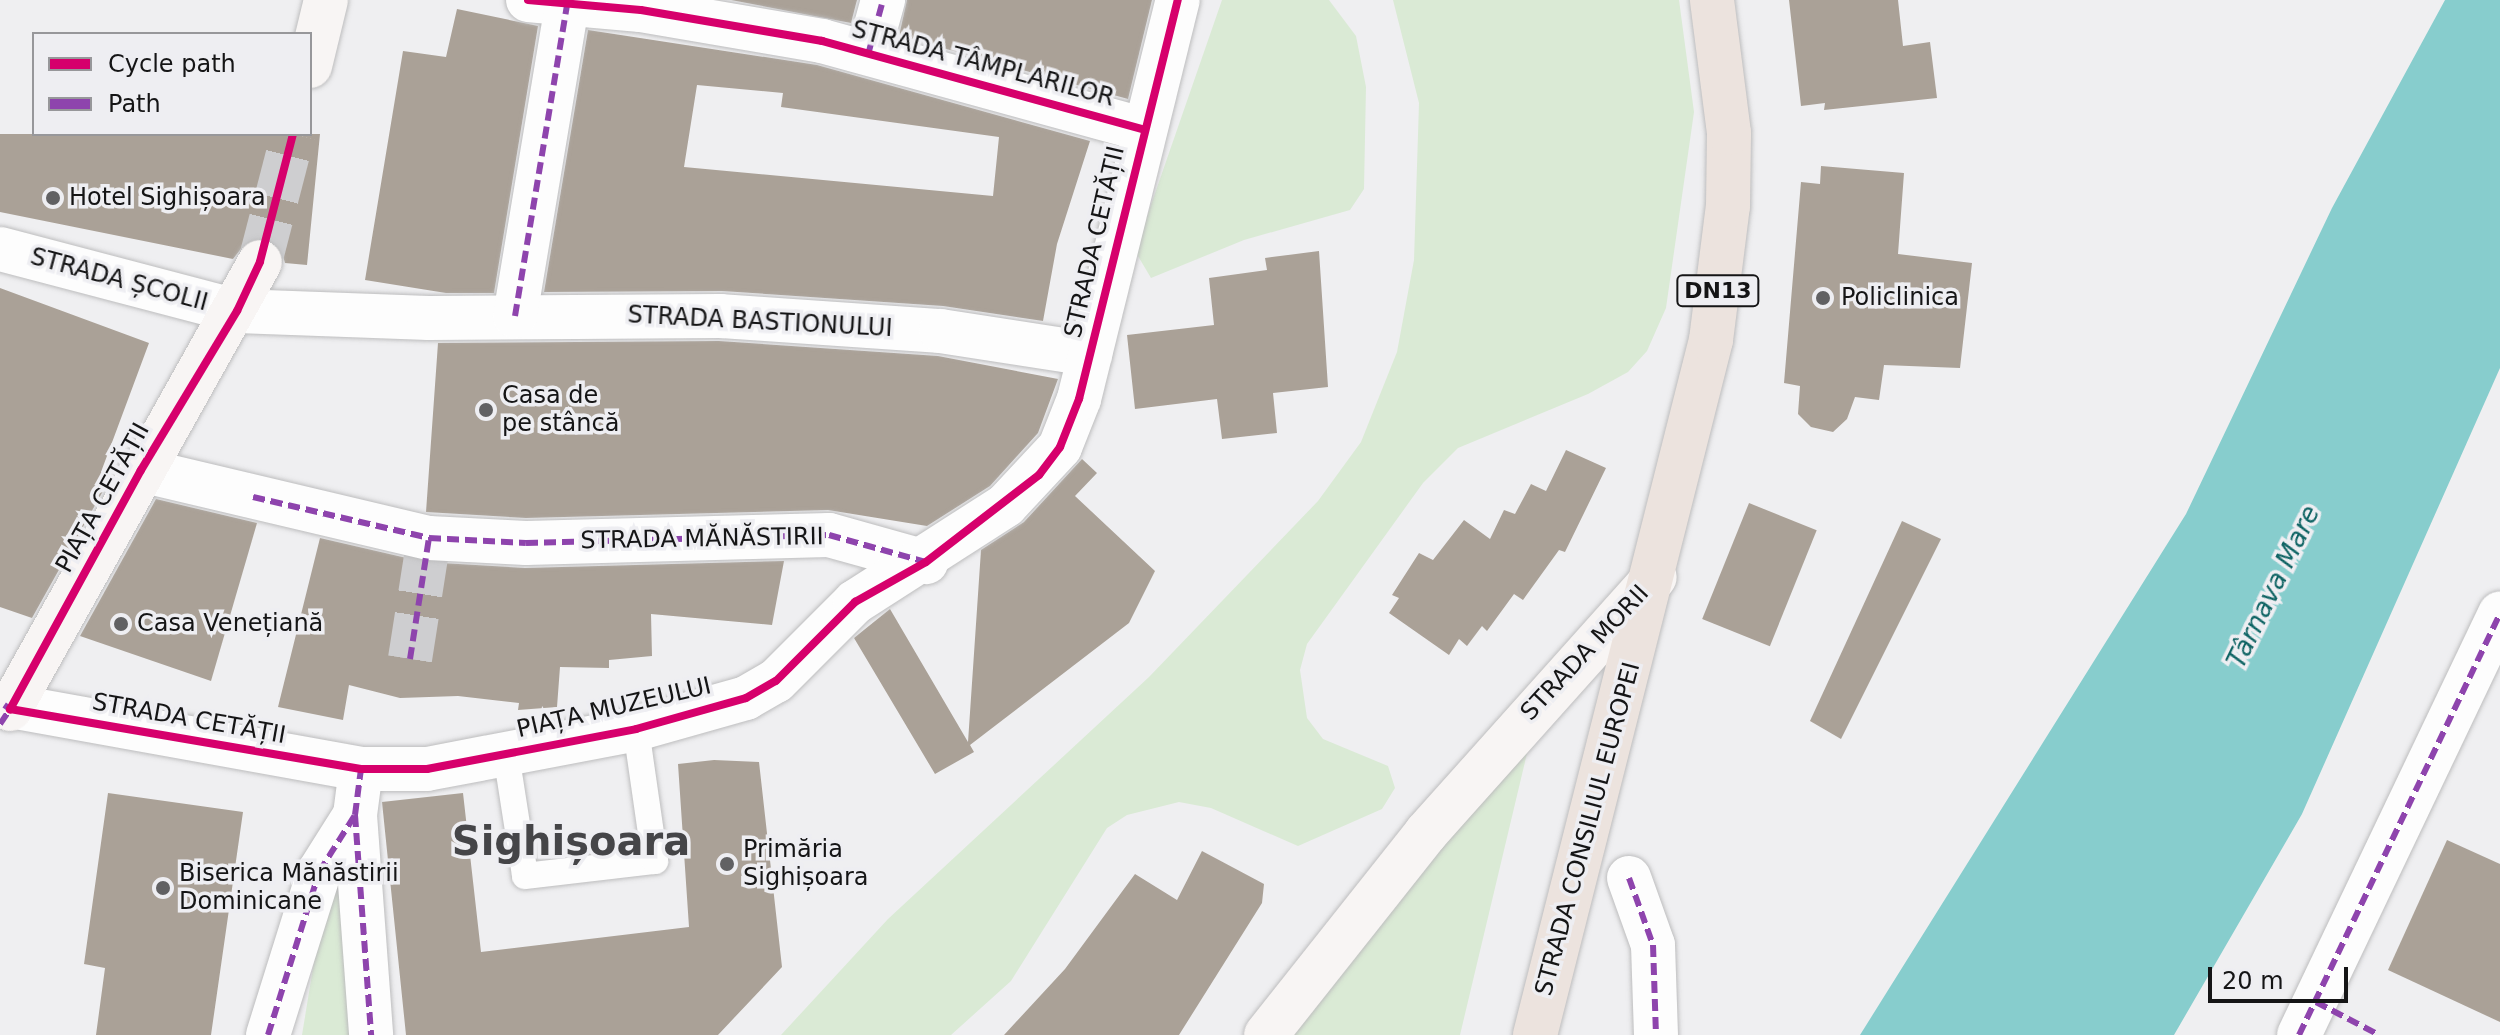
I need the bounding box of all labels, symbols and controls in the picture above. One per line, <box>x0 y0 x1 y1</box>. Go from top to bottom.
street label: STRADA TÂMPLARILOR <box>849 15 1117 113</box>
legend <box>32 32 312 136</box>
text: Cycle path <box>108 50 236 78</box>
text: Path <box>108 90 161 118</box>
street label: STRADA CETĂȚII <box>1059 143 1131 341</box>
place label: Hotel Sighișoara <box>69 184 266 212</box>
marker: Hotel Sighișoara <box>44 189 62 207</box>
street label: STRADA ȘCOLII <box>27 242 211 318</box>
road number: DN13 <box>1676 273 1760 309</box>
place label: Policlinica <box>1841 284 1959 312</box>
marker: Policlinica <box>1812 287 1834 309</box>
street label: STRADA BASTIONULUI <box>627 301 893 343</box>
place label: Casa de pe stâncă <box>502 382 619 438</box>
marker: Casa de pe stâncă <box>477 401 495 419</box>
street label: PIAȚA CETĂȚII <box>50 418 156 578</box>
water label: Târnava Mare <box>2221 501 2327 673</box>
street label: STRADA MĂNĂSTIRII <box>580 522 824 556</box>
street label: STRADA MORII <box>1515 579 1655 727</box>
place label: Casa Venețiană <box>137 610 323 638</box>
marker: Casa Venețiană <box>112 615 130 633</box>
street label: STRADA CONSILIUL EUROPEI <box>1530 659 1646 999</box>
street label: PIAȚA MUZEULUI <box>514 672 714 744</box>
street label: STRADA CETĂȚII <box>90 688 288 750</box>
district label: Sighișoara <box>452 817 690 865</box>
place label: Primăria Sighișoara <box>743 836 868 892</box>
marker: Primăria Sighișoara <box>718 855 736 873</box>
place label: Biserica Mănăstirii Dominicane <box>179 860 399 916</box>
marker: Biserica Mănăstirii Dominicane <box>154 879 172 897</box>
scale bar <box>2212 951 2352 1001</box>
text: 20 m <box>2222 967 2284 995</box>

